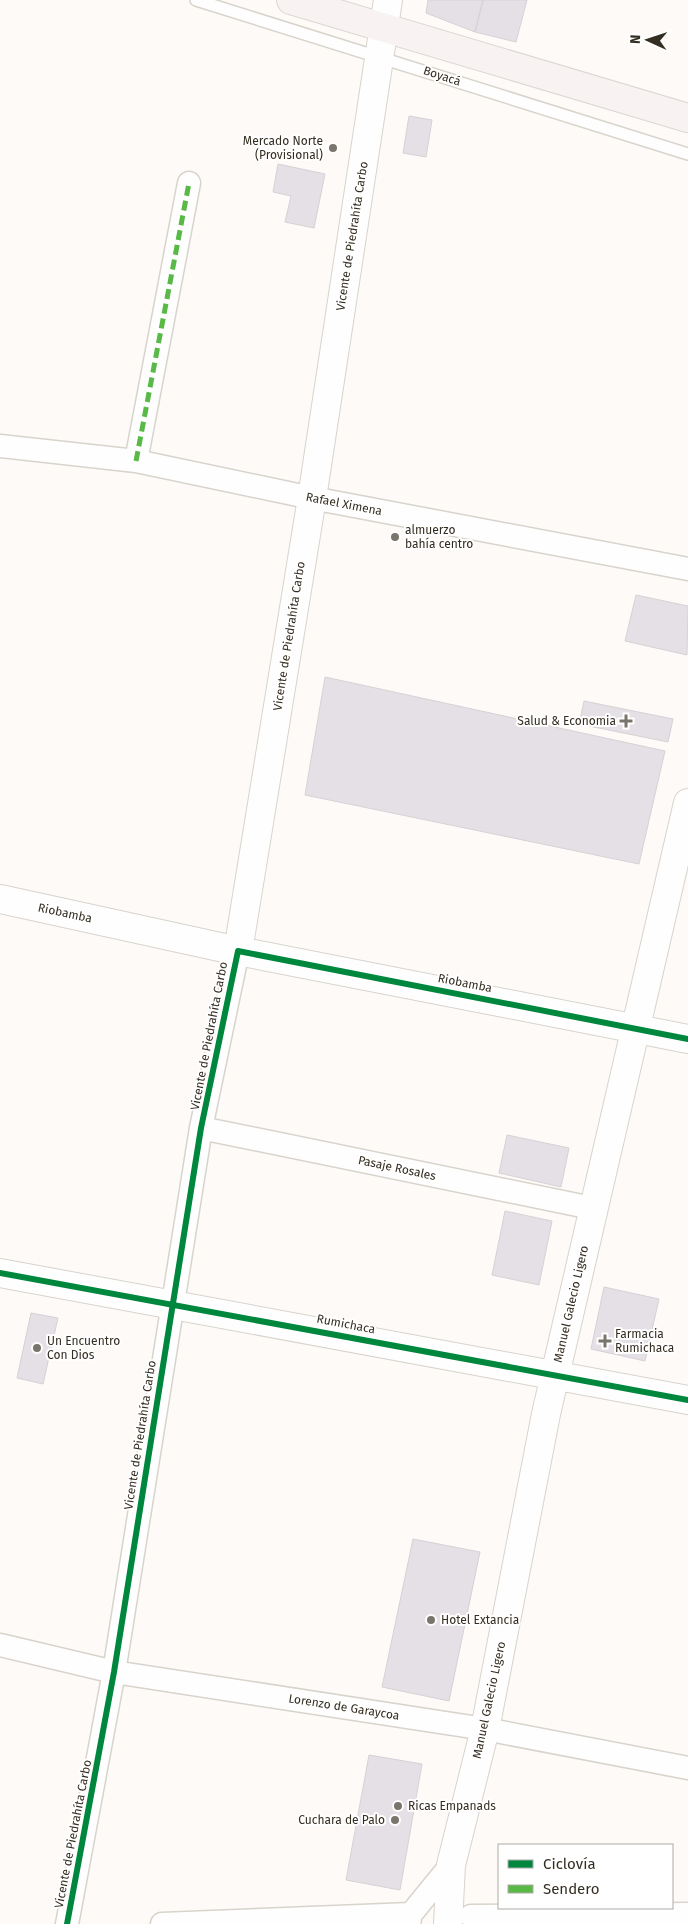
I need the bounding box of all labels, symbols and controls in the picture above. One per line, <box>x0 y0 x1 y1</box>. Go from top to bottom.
north arrow <box>623 15 673 65</box>
text: N <box>627 34 644 44</box>
street label: Boyacá <box>421 63 463 89</box>
place label: Mercado Norte (Provisional) <box>243 134 323 162</box>
marker: Mercado Norte (Provisional) <box>327 142 339 154</box>
street label: Vicente de Piedrahíta Carbo <box>333 160 371 312</box>
street label: Rafael Ximena <box>305 490 383 518</box>
place label: almuerzo bahía centro <box>405 523 473 551</box>
marker: almuerzo bahía centro <box>389 531 401 543</box>
street label: Vicente de Piedrahíta Carbo <box>270 560 308 712</box>
place label: Salud & Economia <box>517 714 616 728</box>
marker: Salud & Economia <box>620 715 632 727</box>
street label: Riobamba <box>37 900 93 926</box>
street label: Vicente de Piedrahíta Carbo <box>188 961 230 1111</box>
street label: Riobamba <box>437 971 493 995</box>
street label: Pasaje Rosales <box>357 1153 438 1183</box>
street label: Manuel Galecio Ligero <box>551 1244 591 1364</box>
street label: Rumichaca <box>316 1311 376 1337</box>
place label: Farmacia Rumichaca <box>615 1327 674 1355</box>
place label: Un Encuentro Con Dios <box>47 1334 120 1362</box>
marker: Farmacia Rumichaca <box>599 1335 611 1347</box>
marker: Un Encuentro Con Dios <box>31 1342 43 1354</box>
street label: Vicente de Piedrahíta Carbo <box>121 1359 159 1511</box>
place label: Hotel Extancia <box>441 1613 519 1627</box>
marker: Hotel Extancia <box>425 1614 437 1626</box>
street label: Manuel Galecio Ligero <box>470 1640 508 1760</box>
street label: Lorenzo de Garaycoa <box>287 1691 401 1723</box>
street label: Vicente de Piedrahíta Carbo <box>52 1759 94 1909</box>
place label: Ricas Empanads <box>408 1799 496 1813</box>
marker: Ricas Empanads <box>392 1800 404 1812</box>
place label: Cuchara de Palo <box>298 1813 385 1827</box>
marker: Cuchara de Palo <box>389 1814 401 1826</box>
legend <box>498 1844 673 1909</box>
text: Ciclovía <box>543 1855 596 1873</box>
text: Sendero <box>543 1880 599 1898</box>

